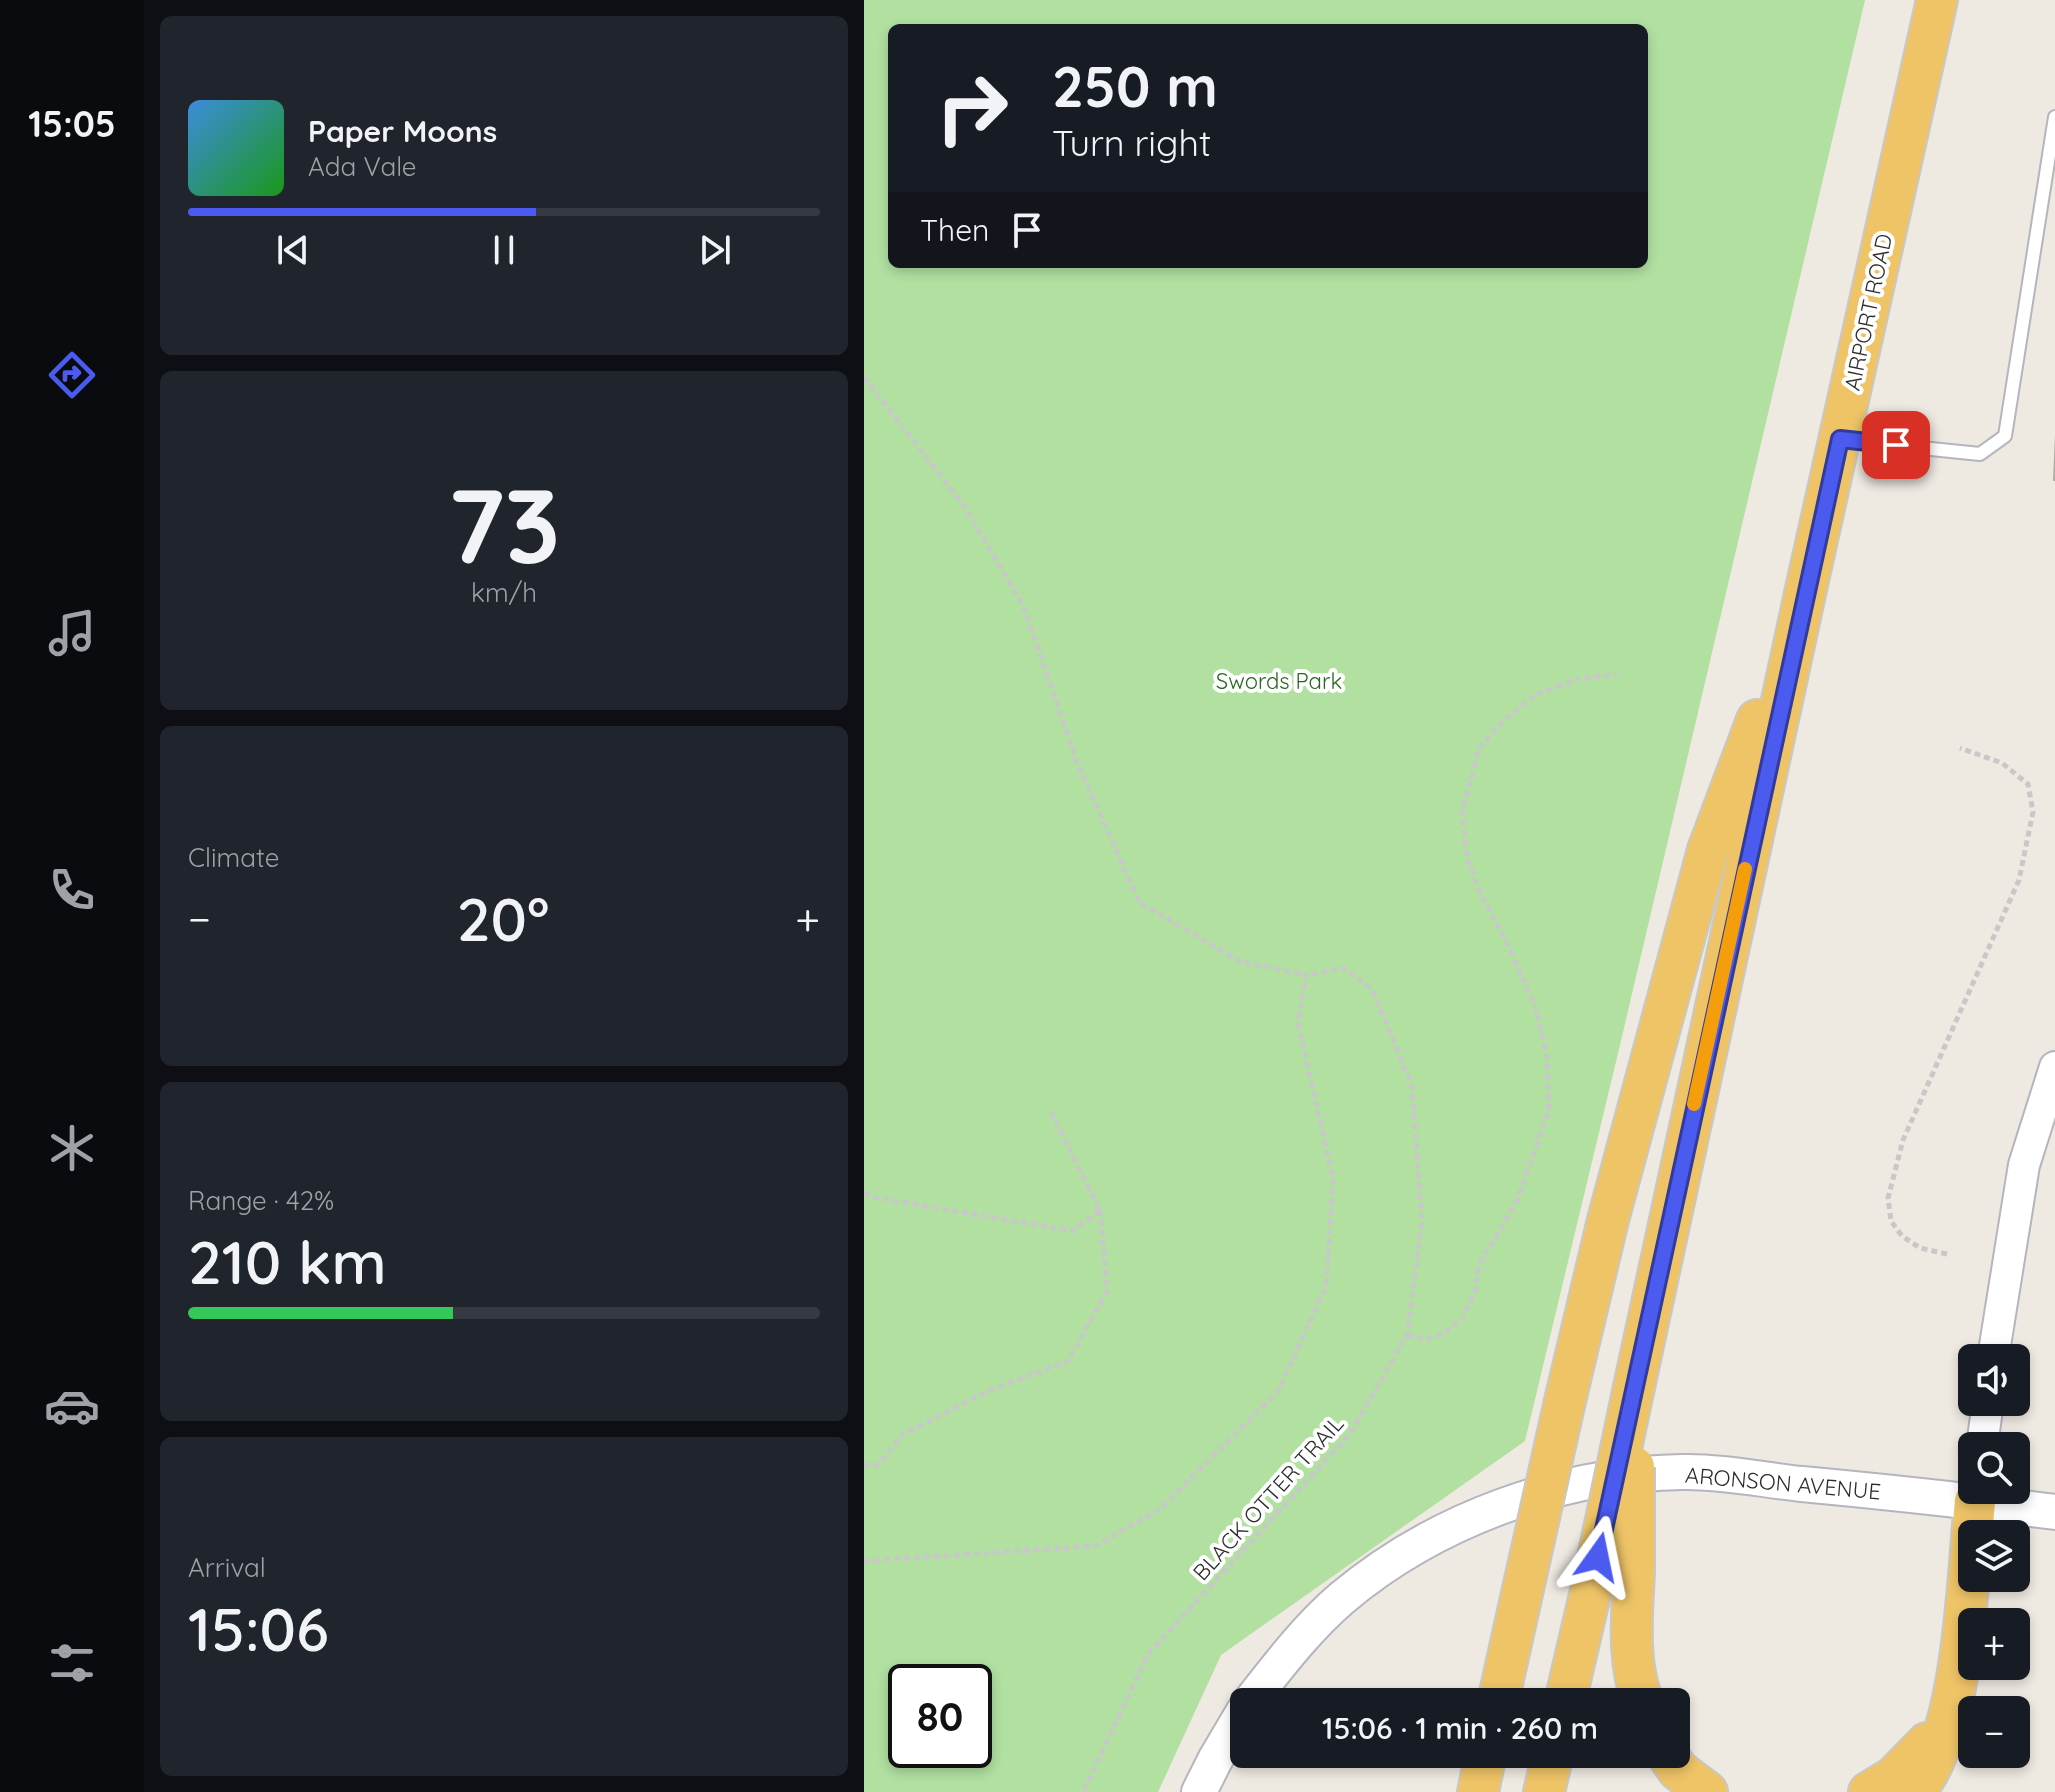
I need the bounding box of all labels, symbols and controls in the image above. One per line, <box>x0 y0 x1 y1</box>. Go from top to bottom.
text: 250 m <box>1052 51 1218 121</box>
icon: right <box>920 56 1024 160</box>
text: 15:05 <box>28 101 116 146</box>
text: Paper Moons <box>308 112 497 150</box>
text: Turn right <box>1052 120 1211 165</box>
text: Ada Vale <box>308 150 417 183</box>
icon: arrive <box>1005 208 1049 252</box>
text: Then <box>920 211 989 249</box>
icon: previous <box>271 228 315 272</box>
icon: pause <box>482 228 526 272</box>
icon: next <box>693 228 737 272</box>
street label: AIRPORT ROAD <box>1838 231 1898 393</box>
icon: directions <box>44 347 100 403</box>
pin <box>1862 411 1930 479</box>
icon: arrive <box>1874 423 1918 467</box>
text: 73 <box>448 459 560 589</box>
text: km/h <box>471 576 537 609</box>
icon: music <box>44 605 100 661</box>
park label: Swords Park <box>1216 667 1342 695</box>
text: Climate <box>188 841 279 874</box>
icon: phone <box>44 862 100 918</box>
text: 20° <box>457 881 549 956</box>
text: − <box>188 891 211 946</box>
text: + <box>795 891 820 946</box>
icon: climate <box>44 1120 100 1176</box>
text: Range · 42% <box>188 1184 334 1217</box>
text: 210 km <box>188 1224 387 1299</box>
map controls <box>1958 1344 2030 1768</box>
button: sound <box>1958 1344 2030 1416</box>
icon: car <box>44 1378 100 1434</box>
street label: BLACK OTTER TRAIL <box>1187 1410 1349 1586</box>
button: search <box>1958 1432 2030 1504</box>
street label: ARONSON AVENUE <box>1684 1460 1882 1506</box>
position arrow <box>1556 1515 1640 1599</box>
button: layers <box>1958 1520 2030 1592</box>
text: Arrival <box>188 1551 266 1584</box>
text: 15:06 <box>188 1591 329 1666</box>
button: + <box>1958 1608 2030 1680</box>
icon: filters <box>44 1635 100 1691</box>
speed limit sign: 80 <box>888 1664 992 1768</box>
button: − <box>1958 1696 2030 1768</box>
text: 15:06 · 1 min · 260 m <box>1322 1709 1598 1747</box>

